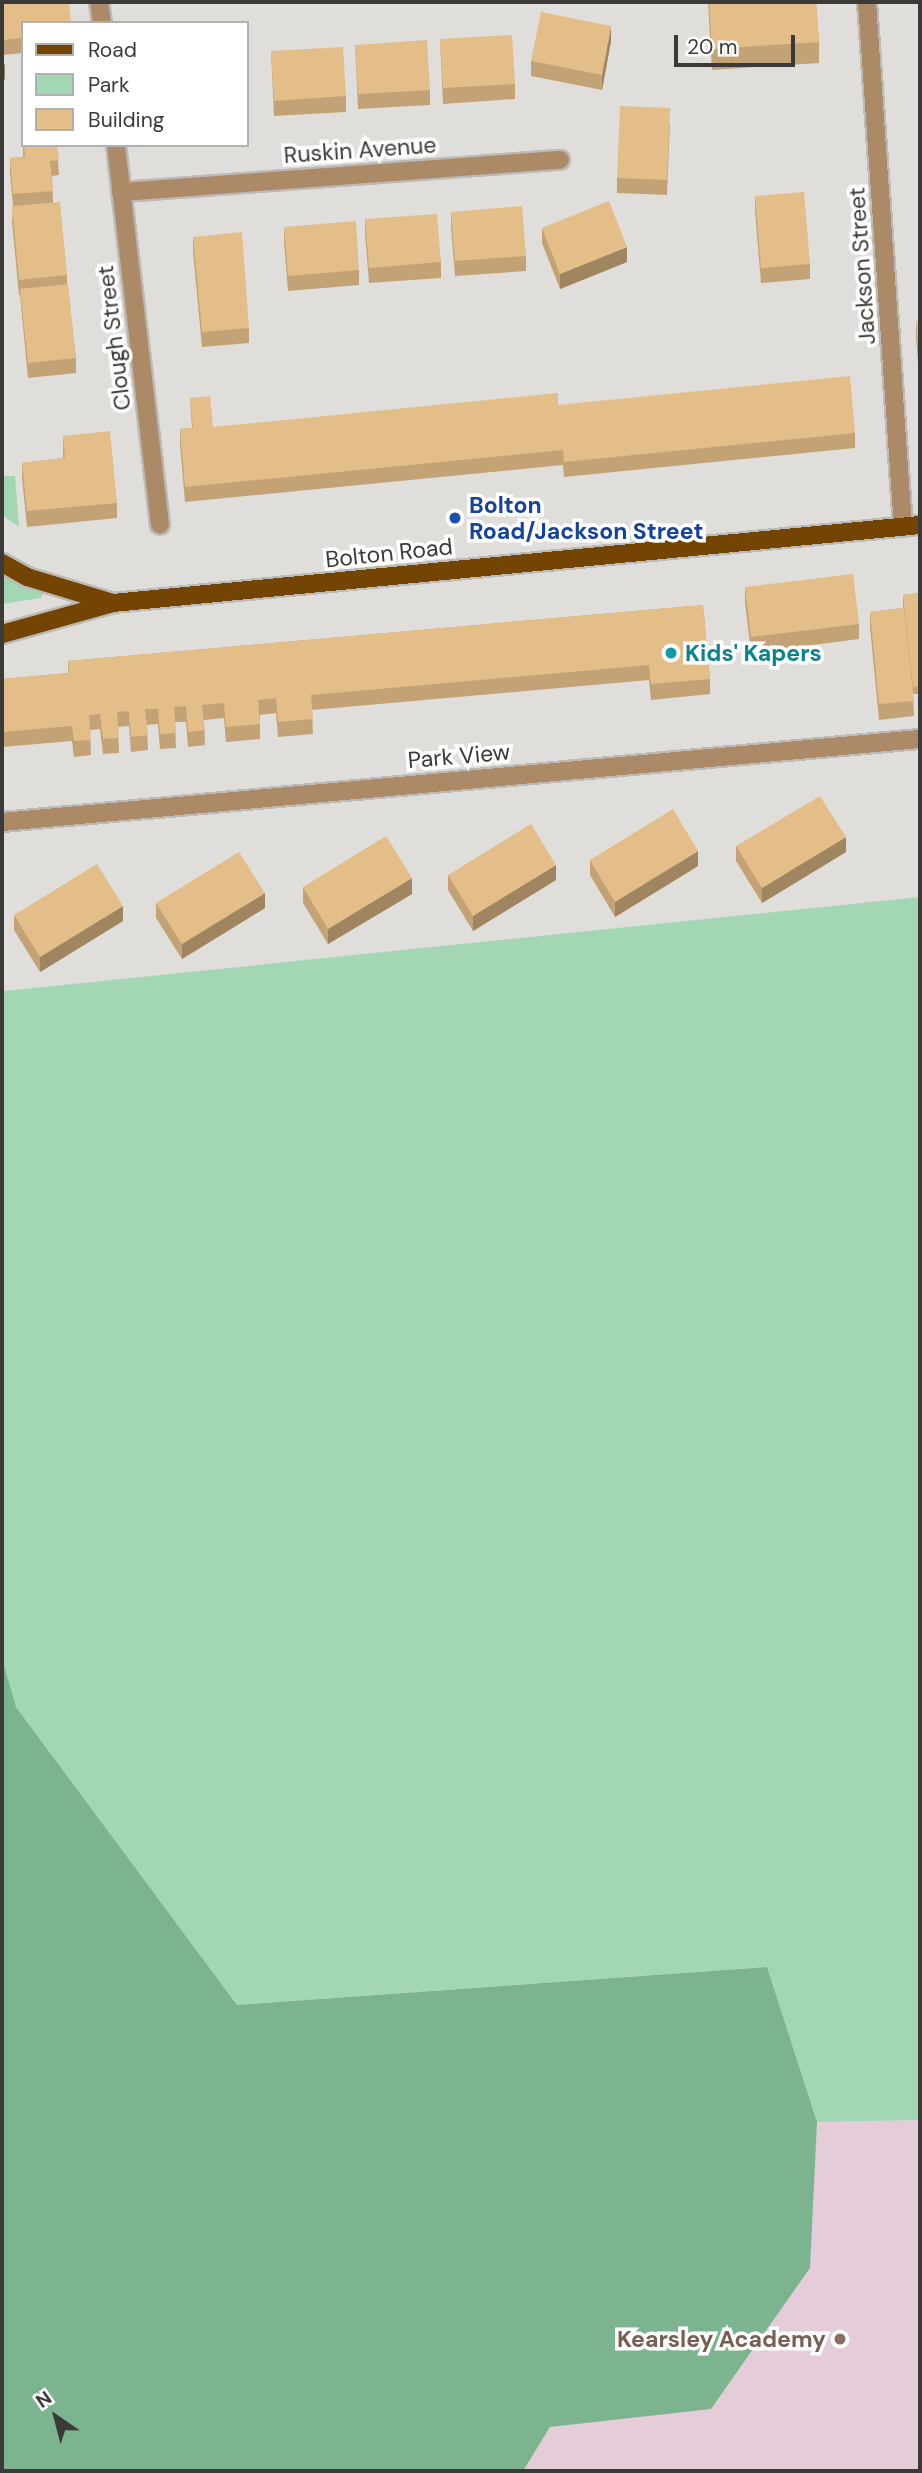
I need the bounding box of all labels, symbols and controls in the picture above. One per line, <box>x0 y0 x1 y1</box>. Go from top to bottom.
legend <box>21 21 248 147</box>
scale bar <box>677 21 798 65</box>
text: 20 m <box>687 33 738 61</box>
text: Road <box>88 36 137 64</box>
text: Park <box>88 71 129 99</box>
text: Building <box>88 106 164 134</box>
street label: Ruskin Avenue <box>283 131 437 169</box>
street label: Jackson Street <box>843 186 881 346</box>
street label: Clough Street <box>91 264 137 412</box>
place label: Bolton Road/Jackson Street <box>469 491 703 545</box>
marker: Bolton Road/Jackson Street <box>447 510 463 526</box>
street label: Bolton Road <box>324 533 454 573</box>
place label: Kids' Kapers <box>685 639 822 667</box>
marker: Kids' Kapers <box>663 645 679 661</box>
street label: Park View <box>407 738 511 774</box>
place label: Kearsley Academy <box>617 2325 826 2353</box>
marker: Kearsley Academy <box>832 2331 848 2347</box>
north arrow <box>21 2382 91 2452</box>
text: N <box>31 2385 57 2414</box>

